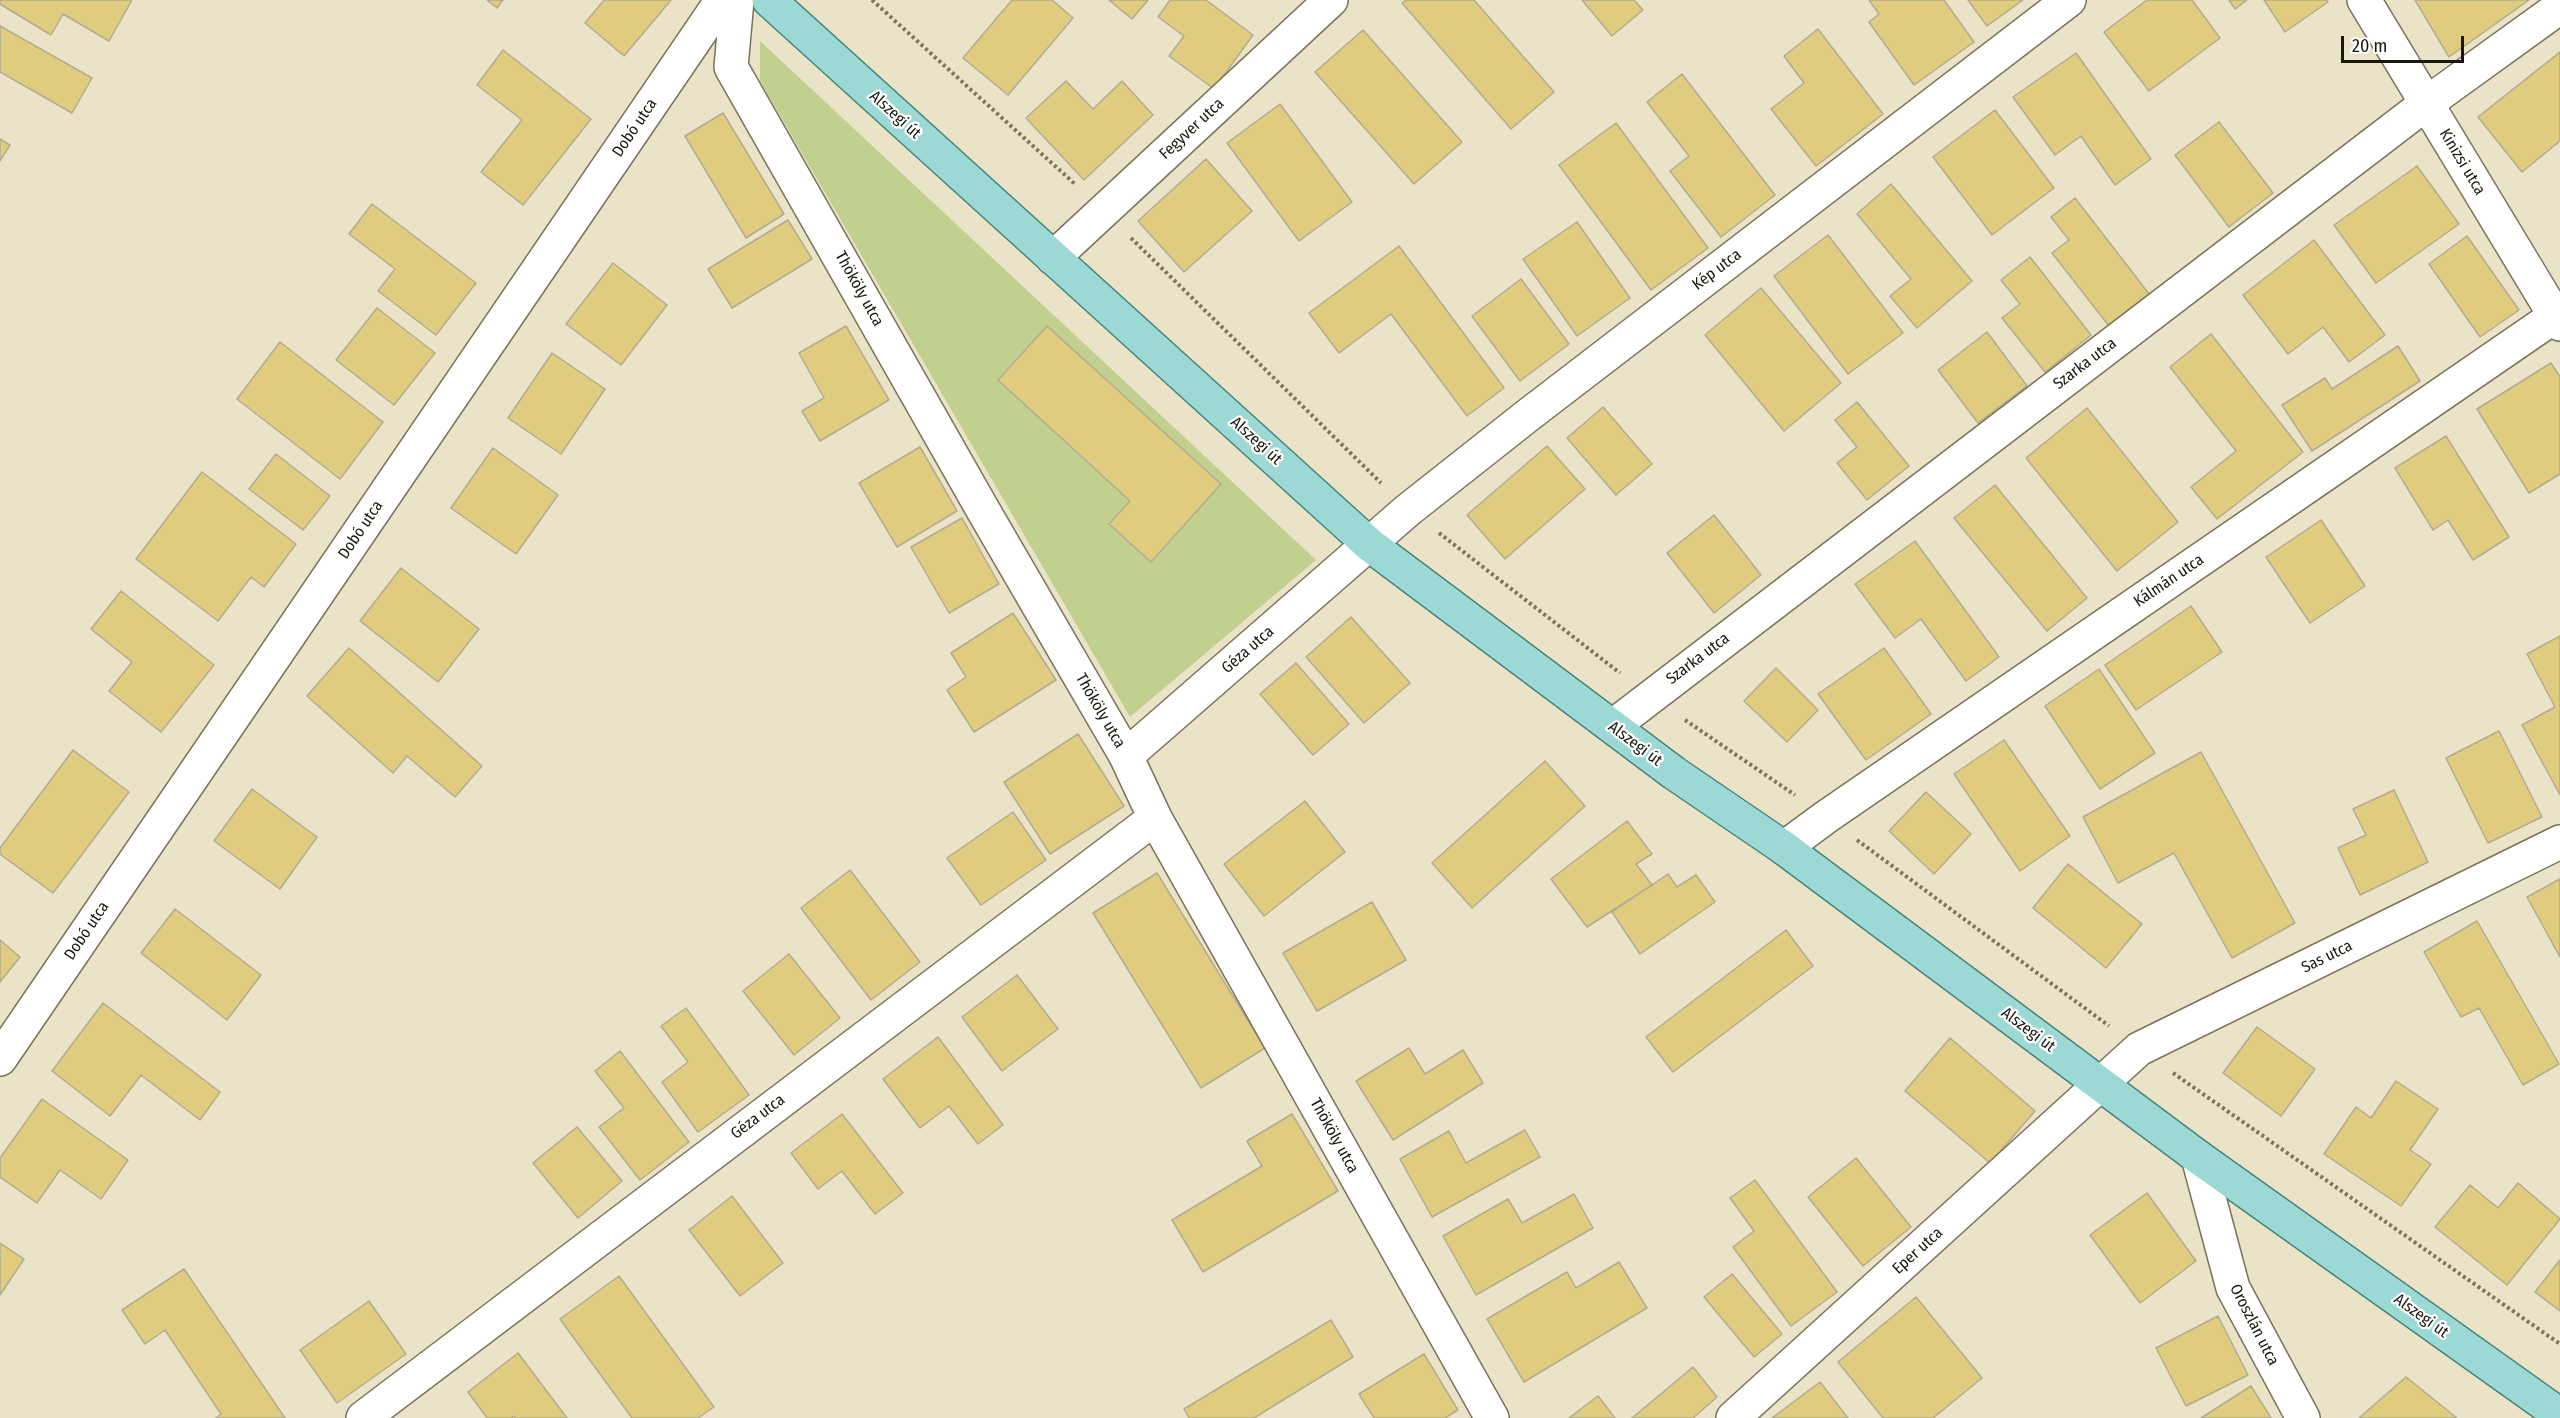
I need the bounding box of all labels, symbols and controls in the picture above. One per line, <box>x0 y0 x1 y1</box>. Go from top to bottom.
scale bar <box>2344 24 2467 62</box>
text: 20 m <box>2352 35 2387 57</box>
street label: Alszegi út <box>865 87 925 143</box>
street label: Fegyver utca <box>1156 94 1228 164</box>
street label: Dobó utca <box>609 95 661 161</box>
street label: Kinizsi utca <box>2435 125 2489 199</box>
street label: Kép utca <box>1689 245 1745 295</box>
street label: Thököly utca <box>831 248 887 330</box>
street label: Szarka utca <box>2050 334 2120 394</box>
street label: Alszegi út <box>1226 413 1286 469</box>
street label: Dobó utca <box>335 497 387 563</box>
street label: Kálmán utca <box>2130 551 2208 611</box>
street label: Géza utca <box>1218 622 1278 678</box>
street label: Szarka utca <box>1663 629 1733 689</box>
street label: Thököly utca <box>1071 670 1129 752</box>
street label: Alszegi út <box>1604 718 1666 770</box>
street label: Dobó utca <box>61 898 113 964</box>
street label: Sas utca <box>2298 937 2356 977</box>
street label: Alszegi út <box>1997 1004 2059 1056</box>
street label: Géza utca <box>727 1091 789 1143</box>
street label: Thököly utca <box>1306 1095 1362 1177</box>
street label: Eper utca <box>1889 1223 1947 1279</box>
street label: Oroszlán utca <box>2225 1281 2283 1369</box>
street label: Alszegi út <box>2390 1290 2452 1342</box>

